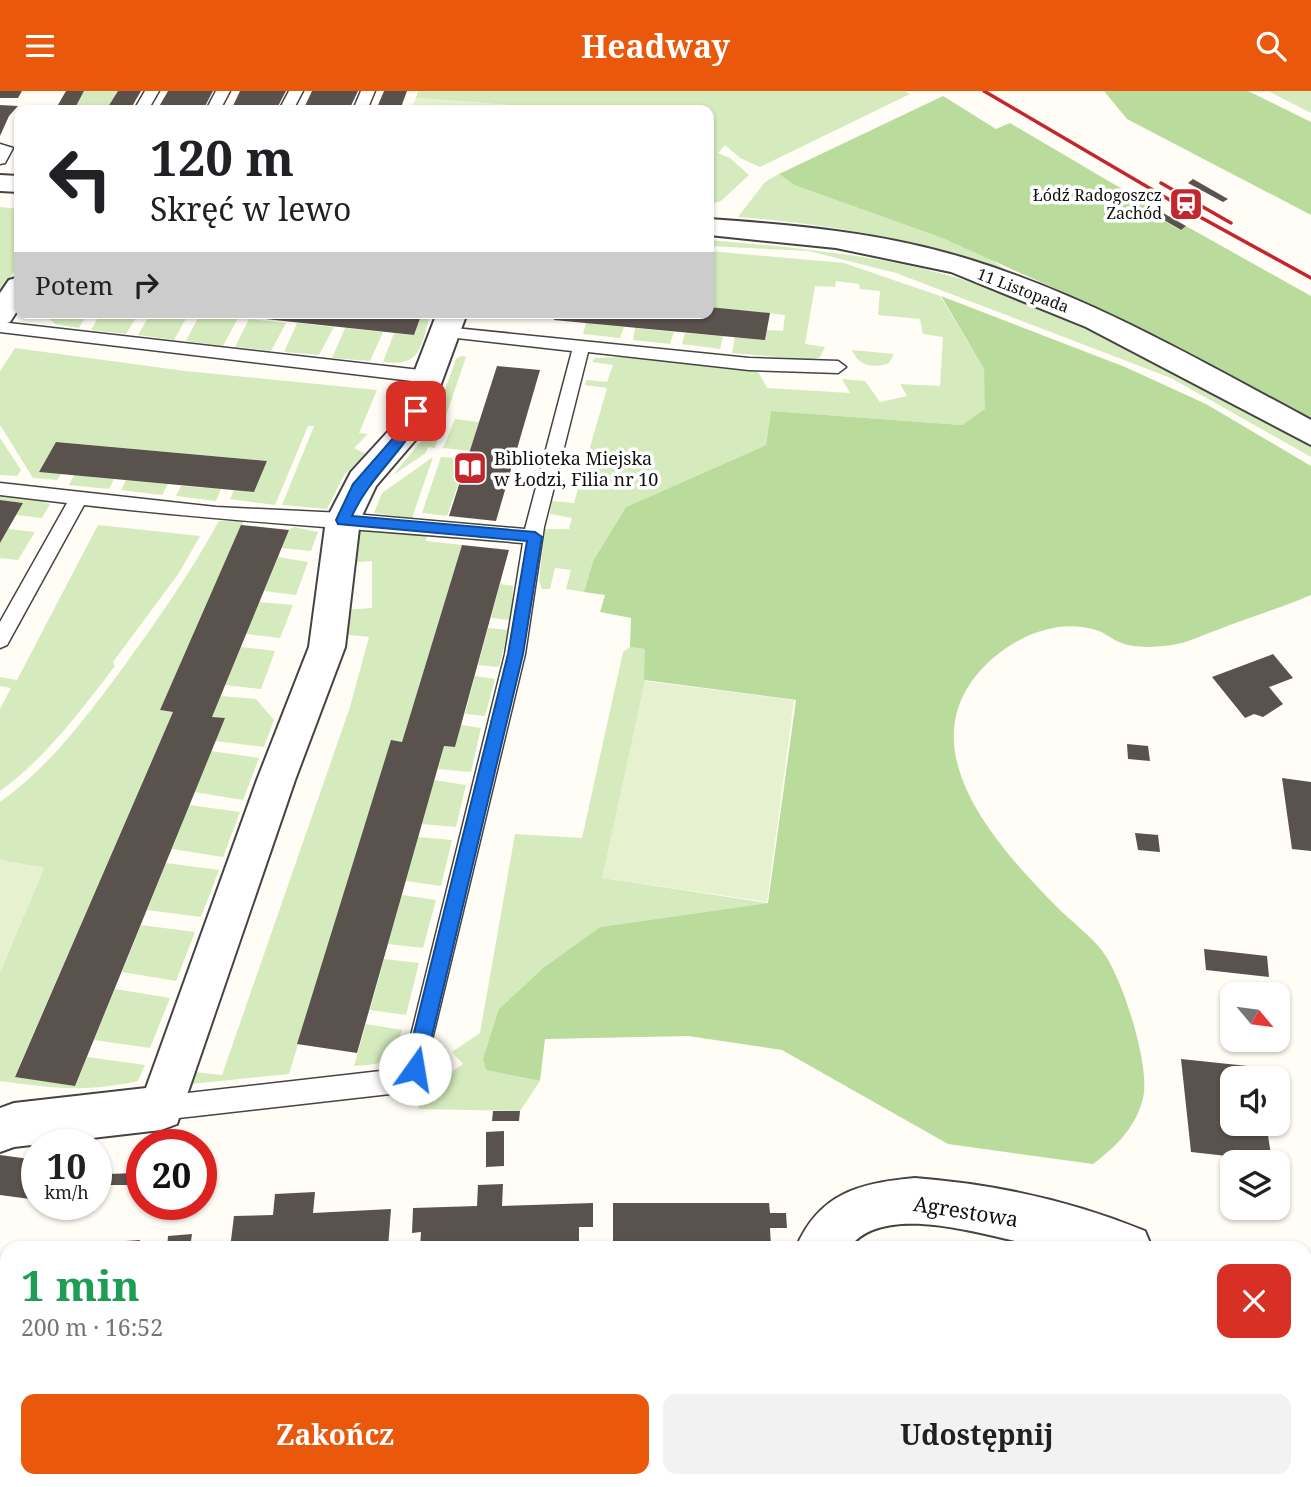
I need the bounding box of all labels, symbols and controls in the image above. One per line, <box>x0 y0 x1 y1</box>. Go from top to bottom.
text: Headway <box>581 24 730 67</box>
icon: menu <box>21 27 59 65</box>
icon: search <box>1252 27 1290 65</box>
text: 120 m <box>150 124 294 190</box>
icon: left <box>35 133 126 224</box>
place label: Łódź Radogoszcz Zachód <box>1033 184 1162 224</box>
station icon: Łódź Radogoszcz Zachód <box>1167 185 1205 223</box>
text: Skręć w lewo <box>150 187 351 230</box>
street label: 11 Listopada <box>974 262 1072 318</box>
icon: right <box>127 266 165 304</box>
text: Potem <box>35 267 113 303</box>
pin <box>386 381 446 441</box>
icon: arrive <box>397 392 435 430</box>
place label: Biblioteka Miejska w Łodzi, Filia nr 10 <box>494 446 658 491</box>
library icon: Biblioteka Miejska w Łodzi, Filia nr 10 <box>451 449 489 487</box>
north arrow <box>1220 982 1290 1052</box>
map controls <box>1220 982 1290 1220</box>
position arrow <box>378 1032 452 1106</box>
button: sound <box>1220 1066 1290 1136</box>
speed limit sign: 20 <box>126 1129 217 1220</box>
text: 10 <box>47 1142 86 1189</box>
button: layers <box>1220 1150 1290 1220</box>
text: km/h <box>44 1180 89 1204</box>
street label: Agrestowa <box>912 1189 1020 1233</box>
text: 1 min <box>21 1256 140 1313</box>
button: close <box>1217 1264 1291 1338</box>
text: 200 m · 16:52 <box>21 1311 163 1343</box>
button: Zakończ <box>21 1394 649 1474</box>
button: Udostępnij <box>663 1394 1291 1474</box>

